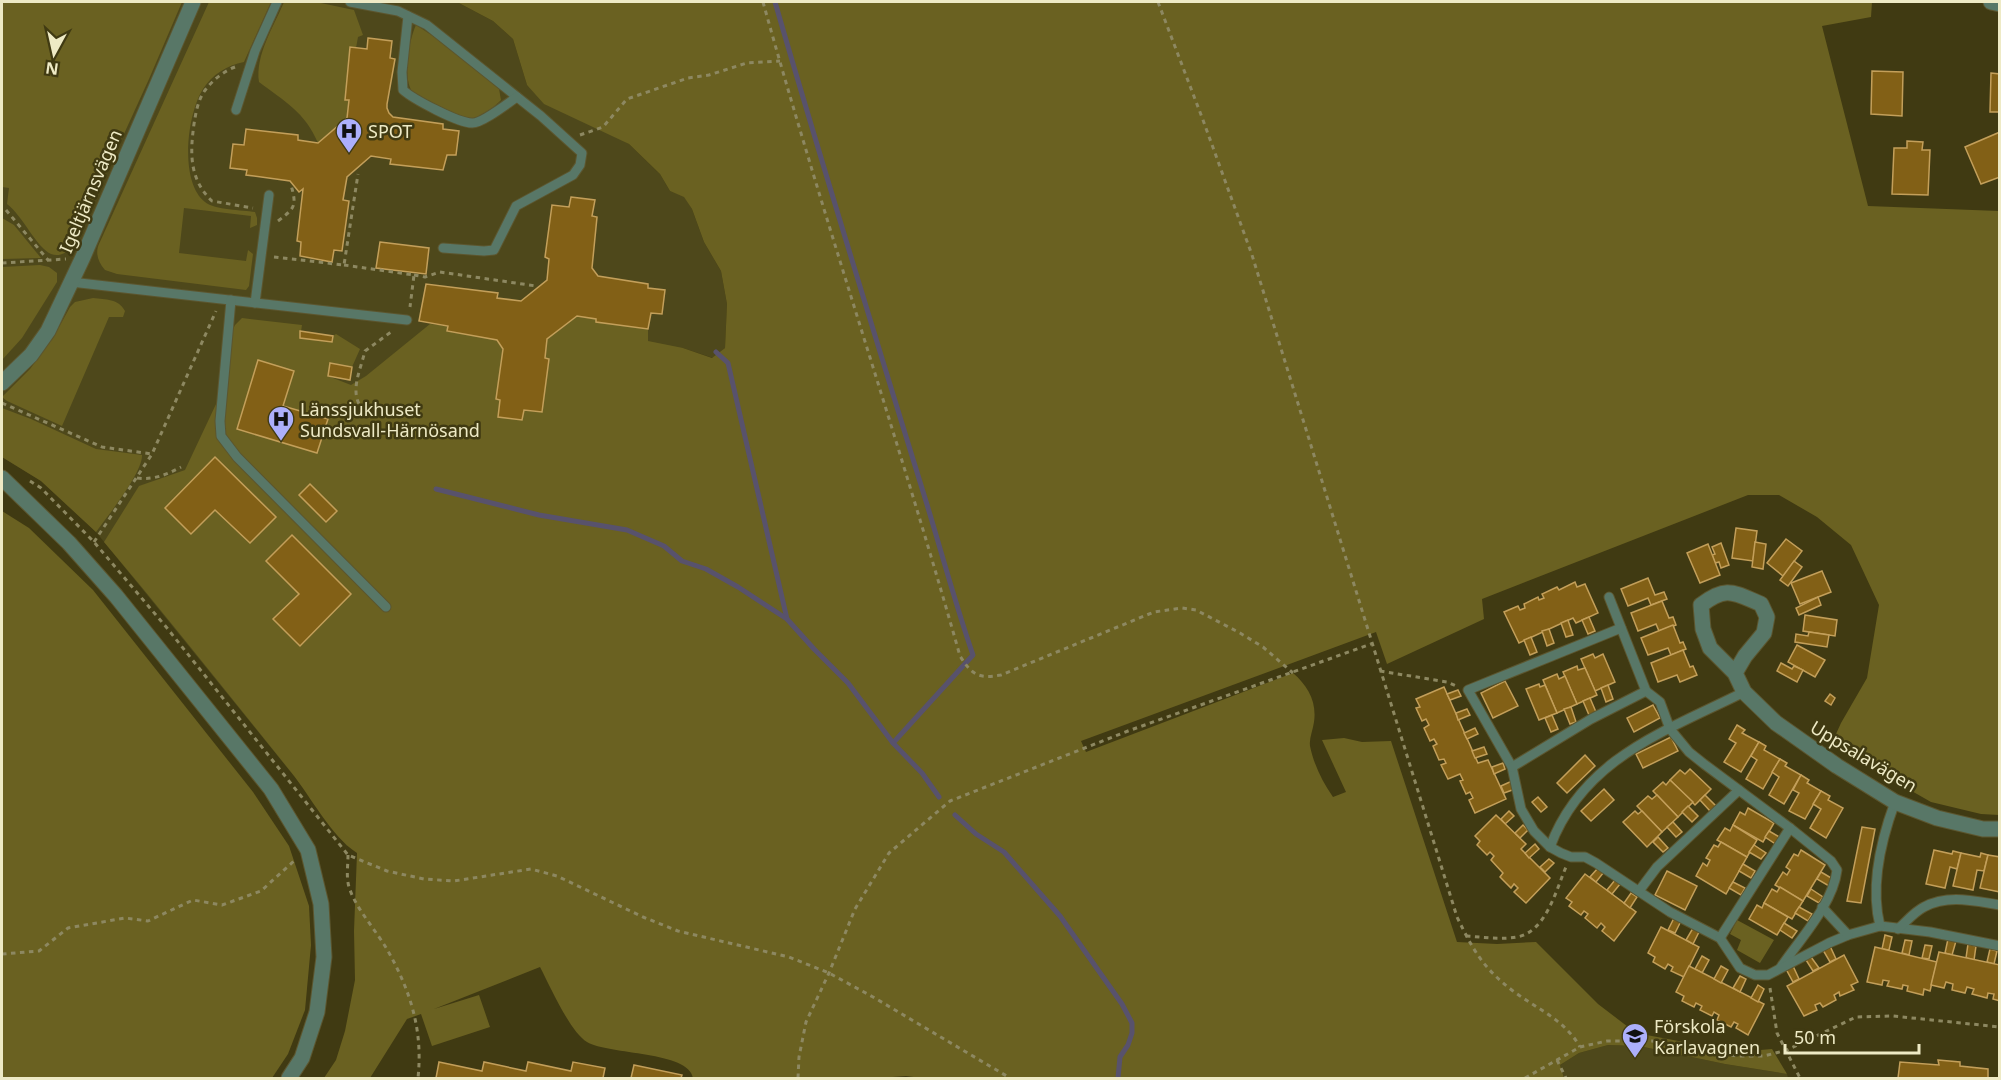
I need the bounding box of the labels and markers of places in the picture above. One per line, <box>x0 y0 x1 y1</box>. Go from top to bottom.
hospital icon: SPOT <box>334 116 364 154</box>
place label: SPOT <box>368 119 412 143</box>
place label: Länssjukhuset Sundsvall-Härnösand <box>300 397 480 442</box>
hospital icon: Länssjukhuset Sundsvall-Härnösand <box>266 404 296 442</box>
place label: Förskola Karlavagnen <box>1654 1014 1760 1059</box>
school or university icon: Förskola Karlavagnen <box>1620 1021 1650 1059</box>

